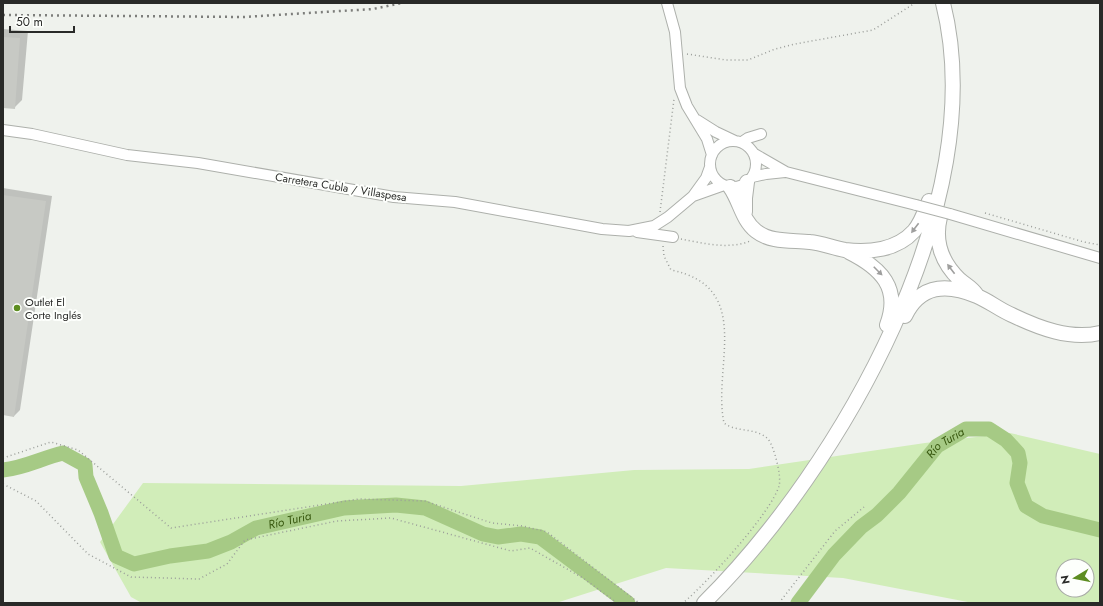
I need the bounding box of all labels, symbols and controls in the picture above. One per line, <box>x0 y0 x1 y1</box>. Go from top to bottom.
scale bar <box>10 8 74 34</box>
text: 50 m <box>16 13 43 31</box>
street label: Carretera Cubla / Villaspesa <box>274 169 408 205</box>
one-way arrow <box>911 223 920 234</box>
one-way arrow <box>946 263 955 274</box>
one-way arrow <box>873 266 883 276</box>
place label: Outlet El Corte Inglés <box>25 294 82 323</box>
marker: Outlet El Corte Inglés <box>12 303 22 313</box>
water label: Río Turia <box>922 423 968 462</box>
water label: Río Turia <box>266 507 313 534</box>
north arrow <box>1055 558 1095 598</box>
text: N <box>1057 574 1074 585</box>

